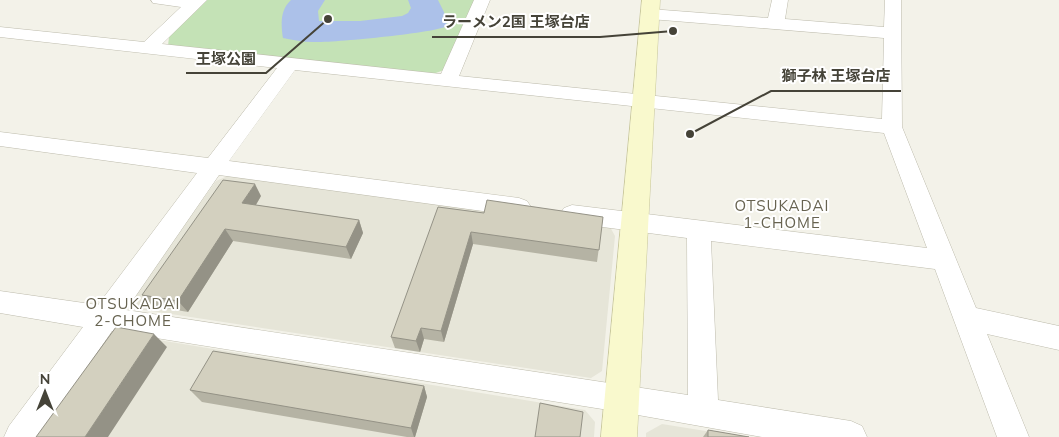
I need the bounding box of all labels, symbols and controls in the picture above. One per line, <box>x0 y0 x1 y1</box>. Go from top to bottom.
callout: ラーメン2国 王塚台店 <box>432 7 600 37</box>
text: ラーメン2国 王塚台店 <box>442 12 590 31</box>
callout: 王塚公園 <box>186 43 266 73</box>
text: 王塚公園 <box>196 49 256 68</box>
callout: 獅子林 王塚台店 <box>771 61 901 91</box>
text: 獅子林 王塚台店 <box>781 66 891 85</box>
district label: OTSUKADAI 1-CHOME <box>735 196 829 232</box>
district label: OTSUKADAI 2-CHOME <box>86 294 180 330</box>
north arrow <box>20 367 70 417</box>
text: N <box>40 370 50 388</box>

